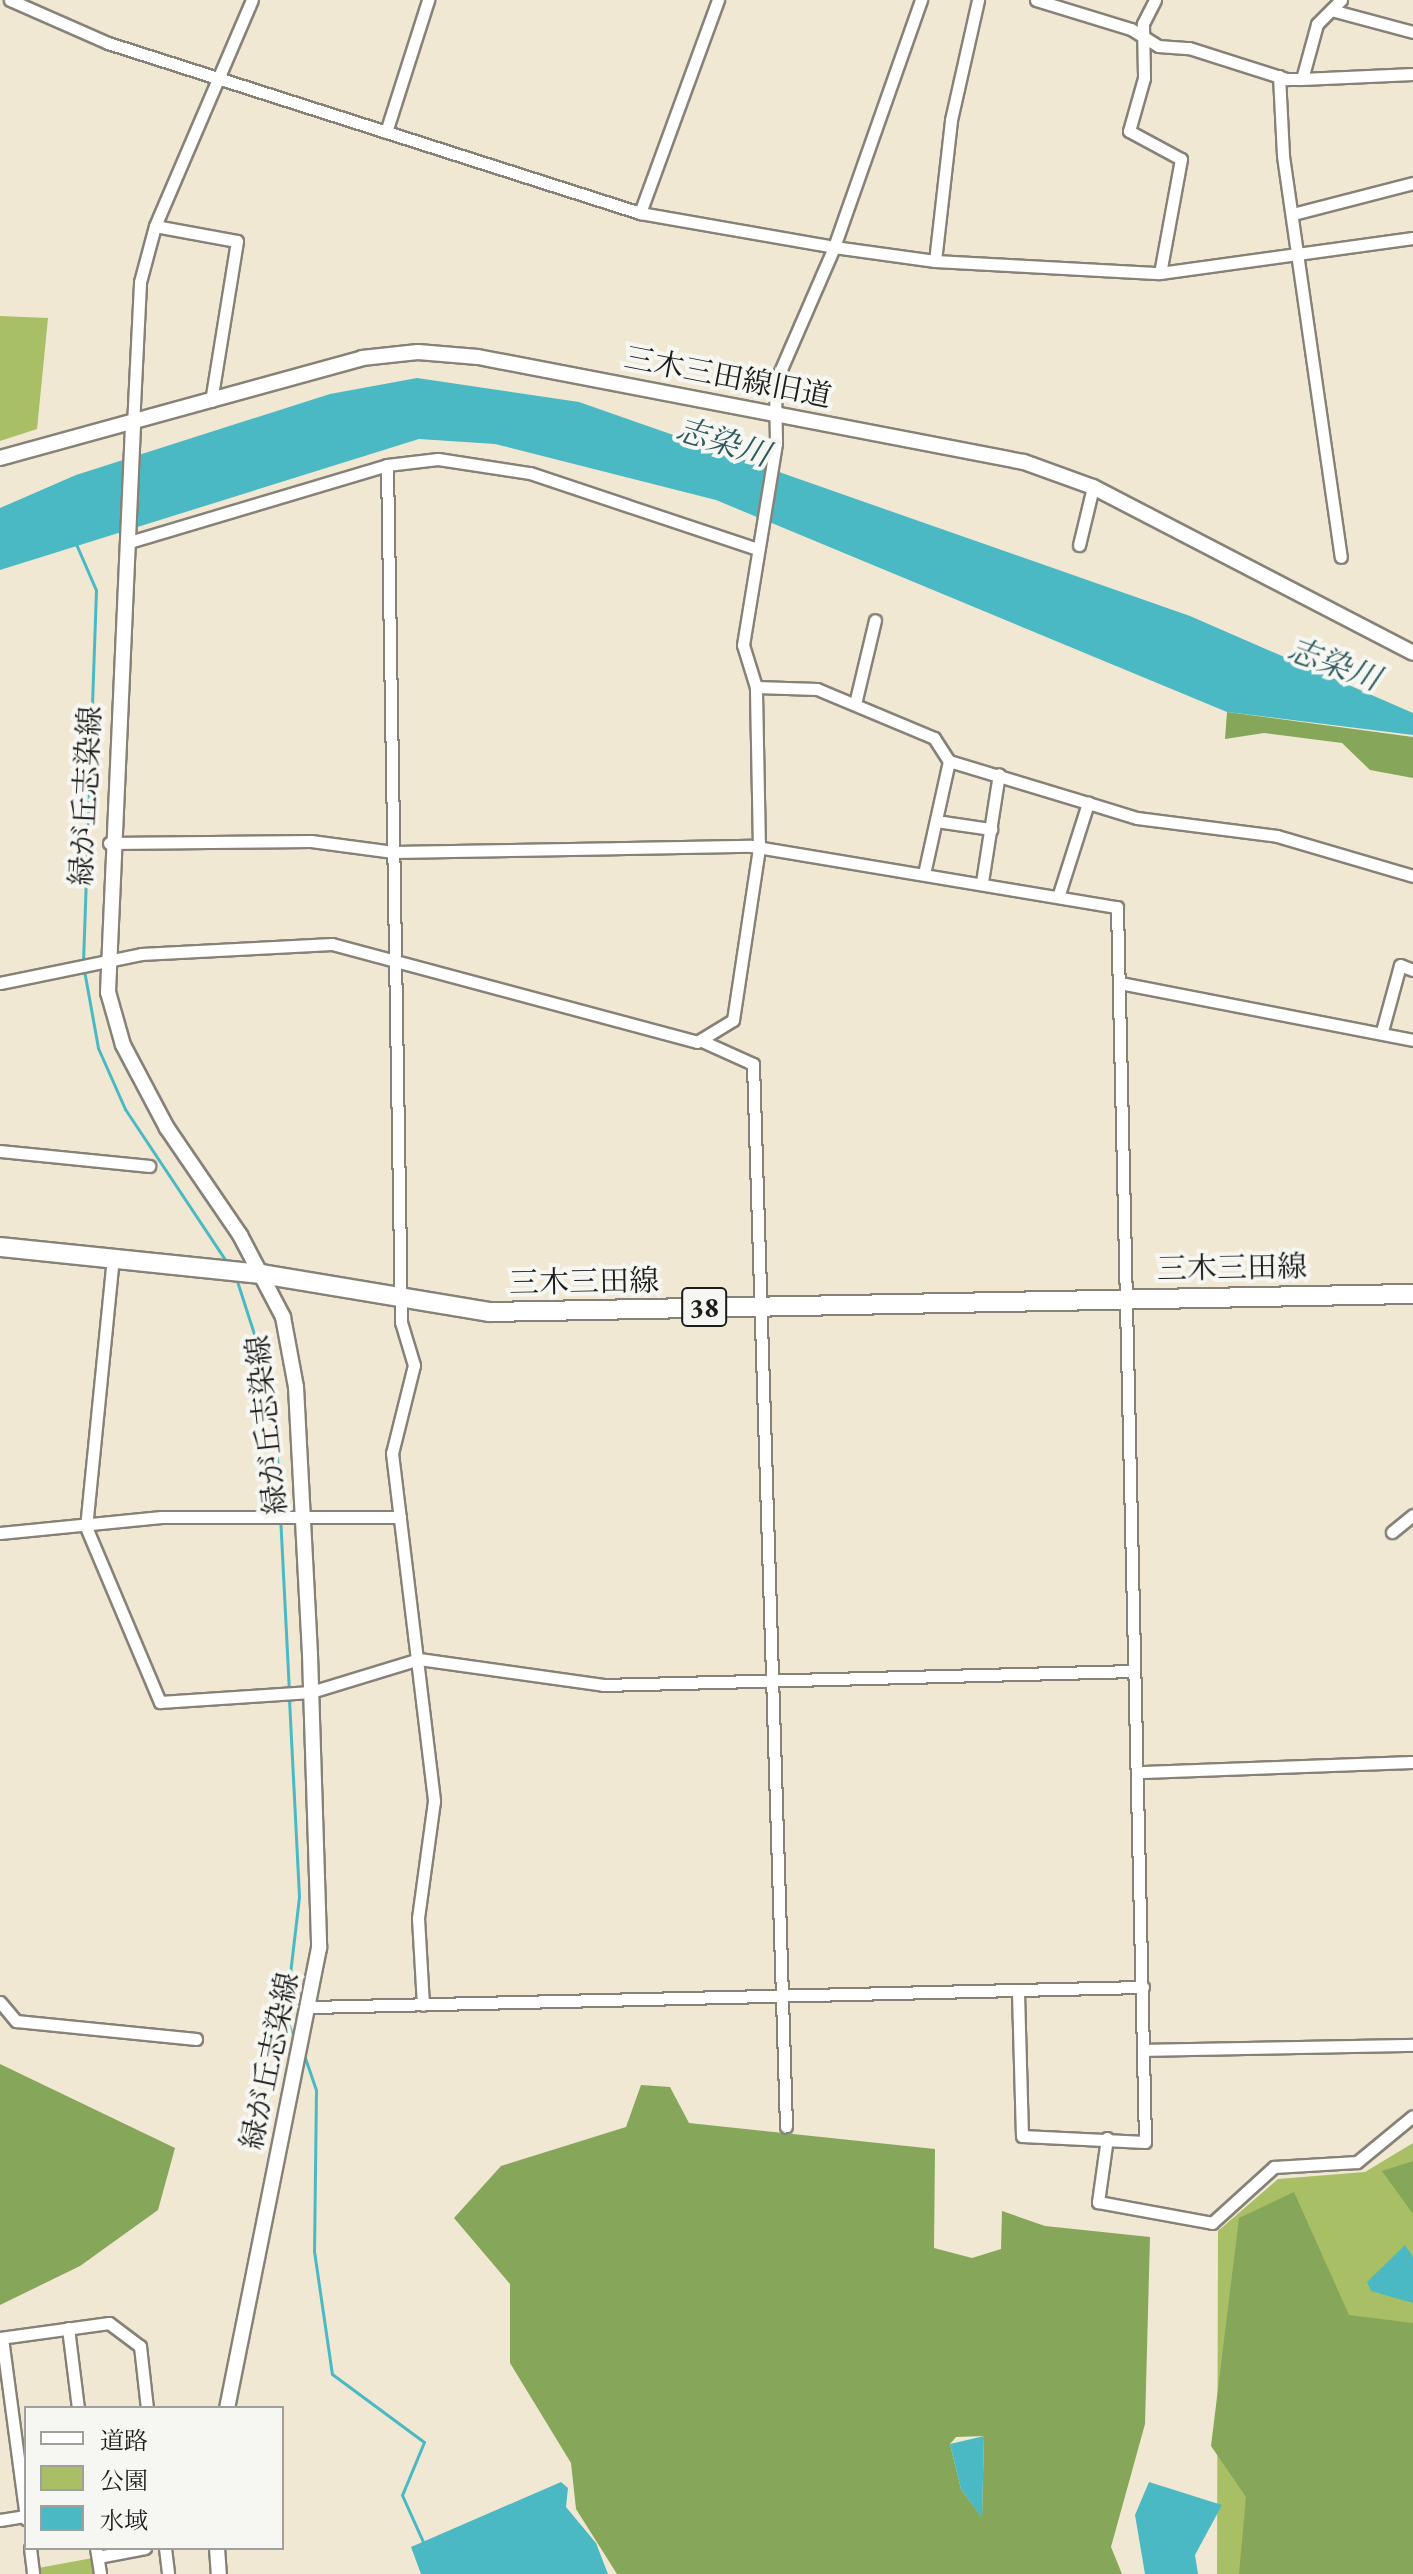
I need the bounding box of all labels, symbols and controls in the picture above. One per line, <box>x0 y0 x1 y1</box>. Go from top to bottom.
street label: 三木三田線旧道 <box>621 339 835 415</box>
water label: 志染川 <box>671 410 775 474</box>
water label: 志染川 <box>1282 630 1386 698</box>
street label: 緑が丘志染線 <box>63 705 109 887</box>
street label: 三木三田線 <box>1157 1249 1307 1287</box>
street label: 三木三田線 <box>509 1263 659 1301</box>
road number: 38 <box>680 1283 728 1331</box>
street label: 緑が丘志染線 <box>240 1334 294 1516</box>
street label: 緑が丘志染線 <box>234 1969 306 2153</box>
legend <box>24 2406 284 2550</box>
text: 道路 <box>100 2425 148 2456</box>
text: 公園 <box>100 2465 148 2496</box>
text: 水域 <box>100 2505 148 2536</box>

